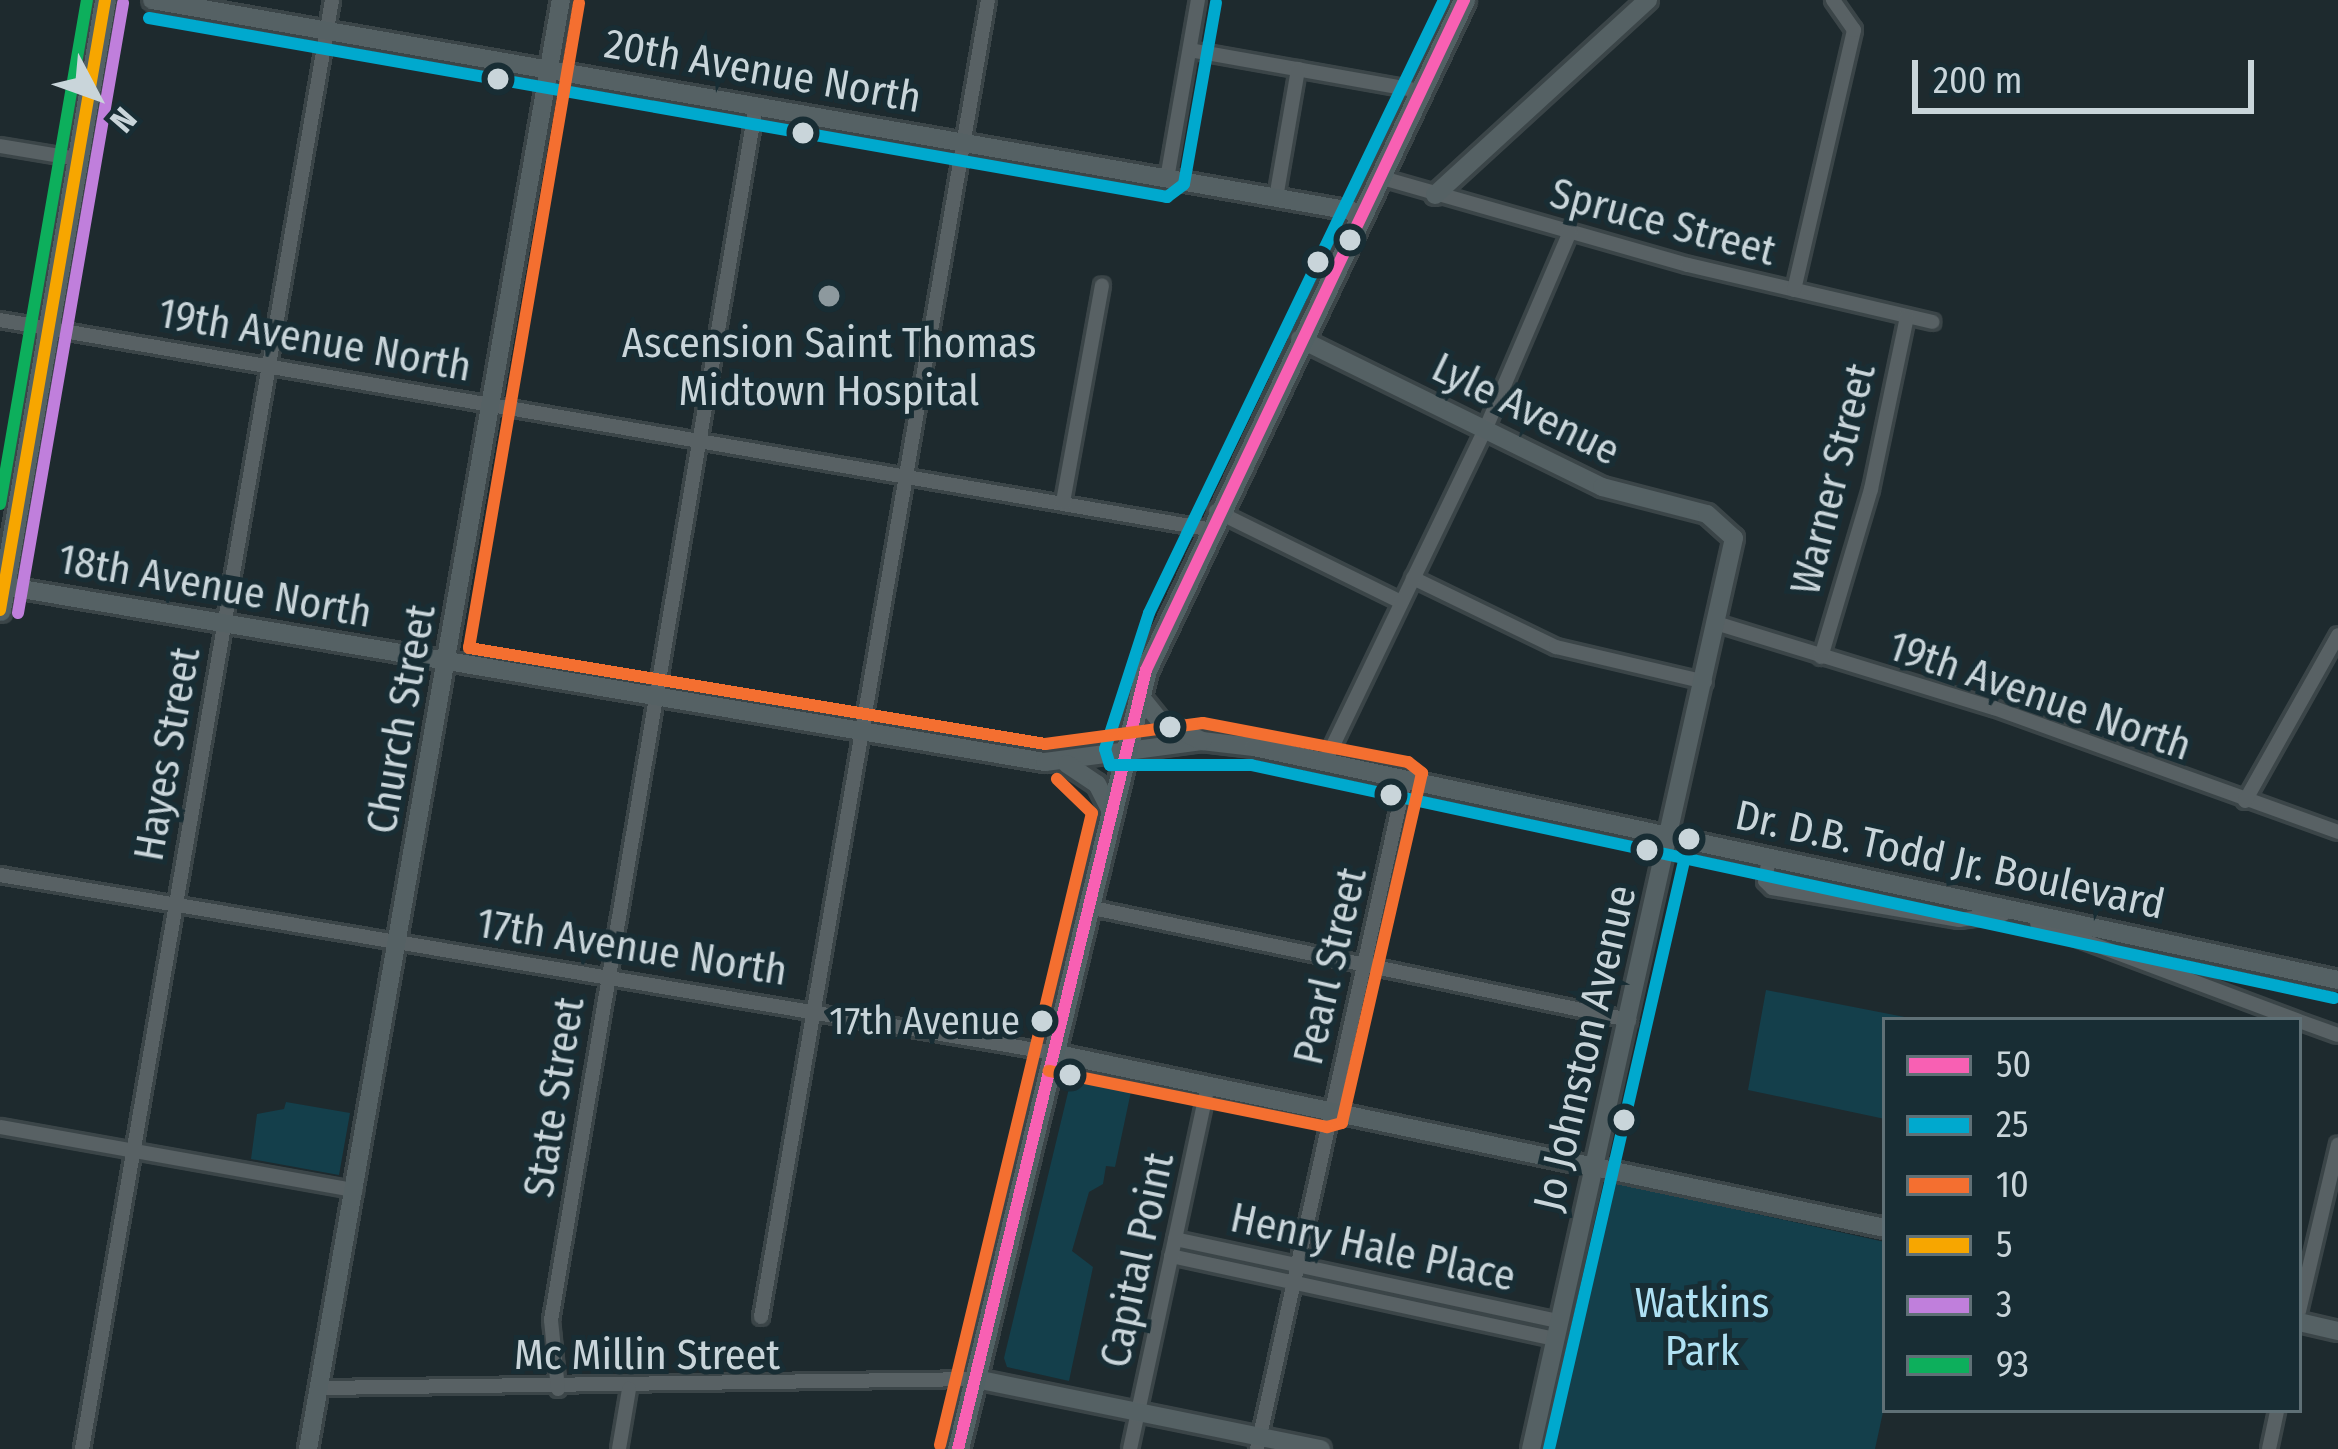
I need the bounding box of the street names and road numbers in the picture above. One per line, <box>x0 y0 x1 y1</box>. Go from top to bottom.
street label: 20th Avenue North <box>601 18 925 124</box>
street label: Spruce Street <box>1545 168 1781 276</box>
street label: 19th Avenue North <box>155 288 475 392</box>
street label: Lyle Avenue <box>1424 342 1628 476</box>
street label: Warner Street <box>1780 358 1886 600</box>
street label: 18th Avenue North <box>54 534 376 638</box>
street label: Church Street <box>356 601 446 837</box>
street label: 19th Avenue North <box>1882 621 2198 771</box>
street label: Hayes Street <box>123 643 211 865</box>
street label: Dr. D.B. Todd Jr. Boulevard <box>1731 790 2169 930</box>
street label: Pearl Street <box>1283 863 1377 1069</box>
street label: Jo Johnston Avenue <box>1523 880 1647 1216</box>
street label: 17th Avenue North <box>473 898 791 996</box>
street label: State Street <box>513 993 595 1201</box>
street label: Capital Point <box>1090 1148 1184 1372</box>
street label: Henry Hale Place <box>1226 1192 1520 1302</box>
street label: Mc Millin Street <box>514 1330 780 1380</box>

